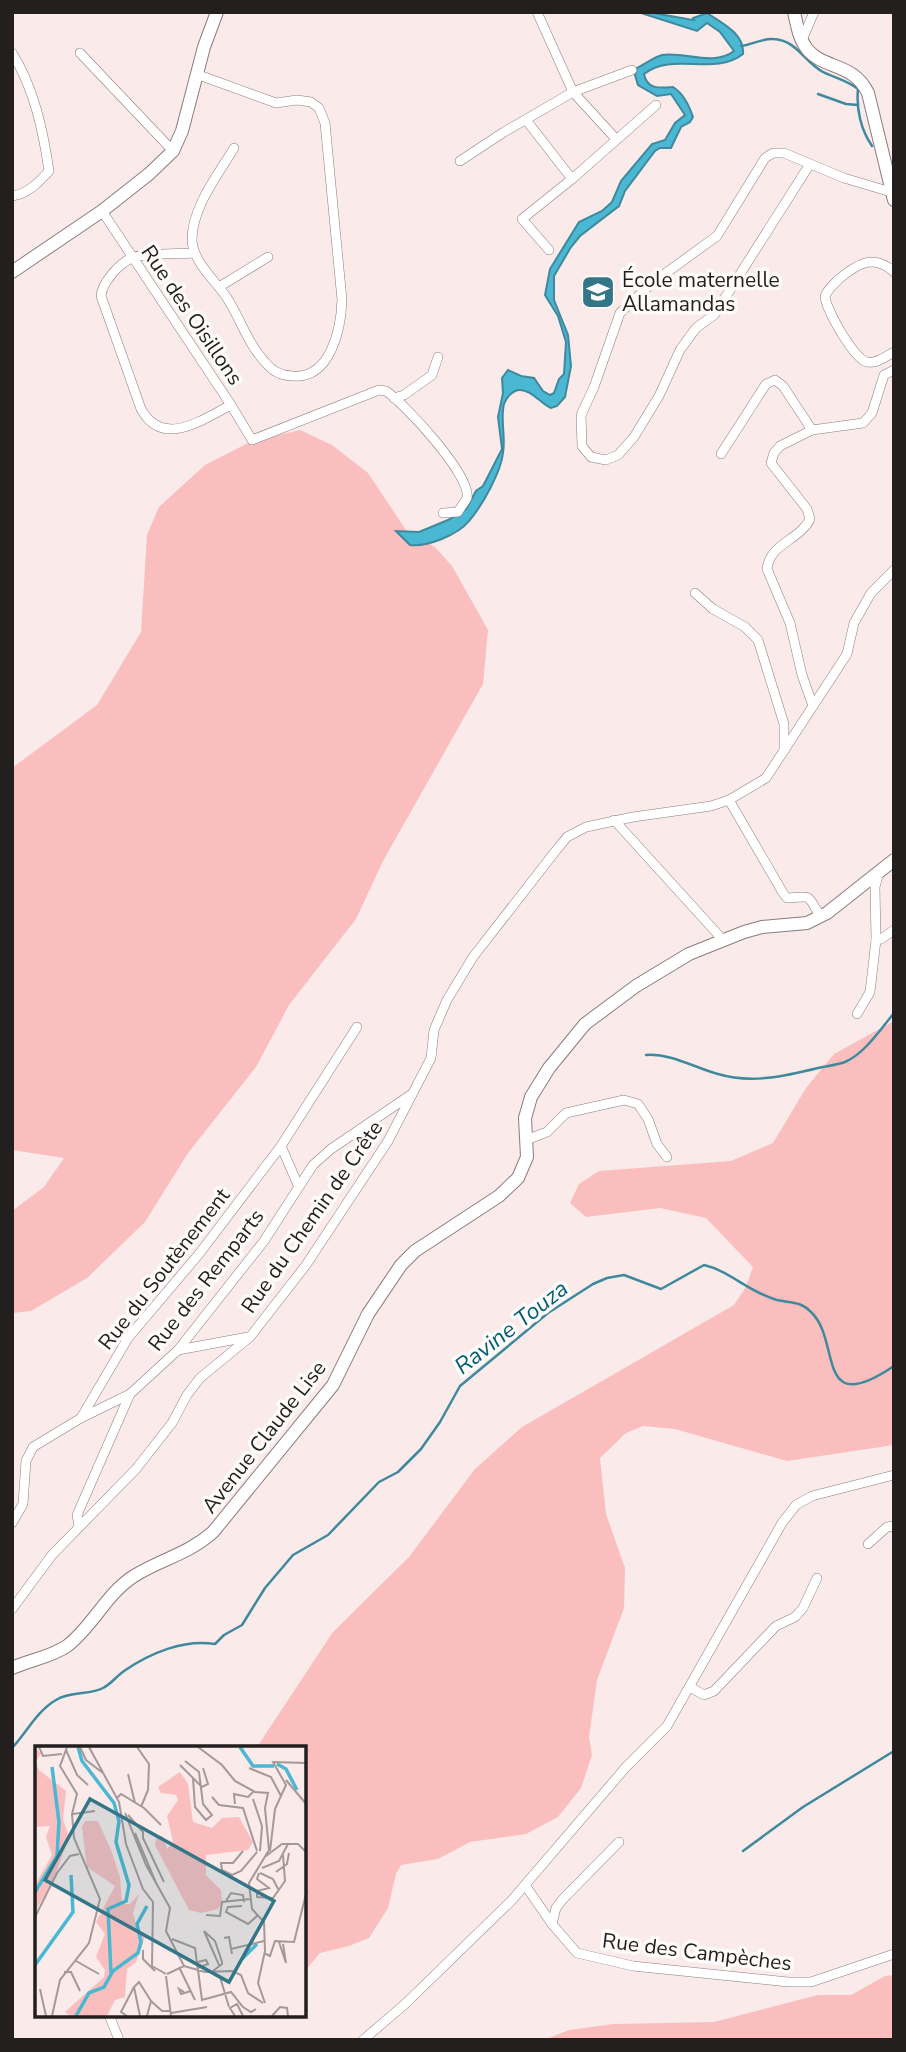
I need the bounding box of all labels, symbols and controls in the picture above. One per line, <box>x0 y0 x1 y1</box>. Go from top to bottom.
street label: Rue des Oisillons <box>135 239 249 391</box>
place label: École maternelle Allamandas <box>622 266 780 318</box>
school or university icon: École maternelle Allamandas <box>579 273 617 311</box>
street label: Rue du Chemin de Crête <box>235 1115 389 1319</box>
street label: Rue du Soutènement <box>92 1182 236 1356</box>
street label: Rue des Remparts <box>142 1203 270 1357</box>
water label: Ravine Touza <box>448 1273 575 1382</box>
street label: Avenue Claude Lise <box>196 1355 332 1519</box>
inset map <box>35 1746 306 2017</box>
street label: Rue des Campèches <box>601 1926 793 1978</box>

